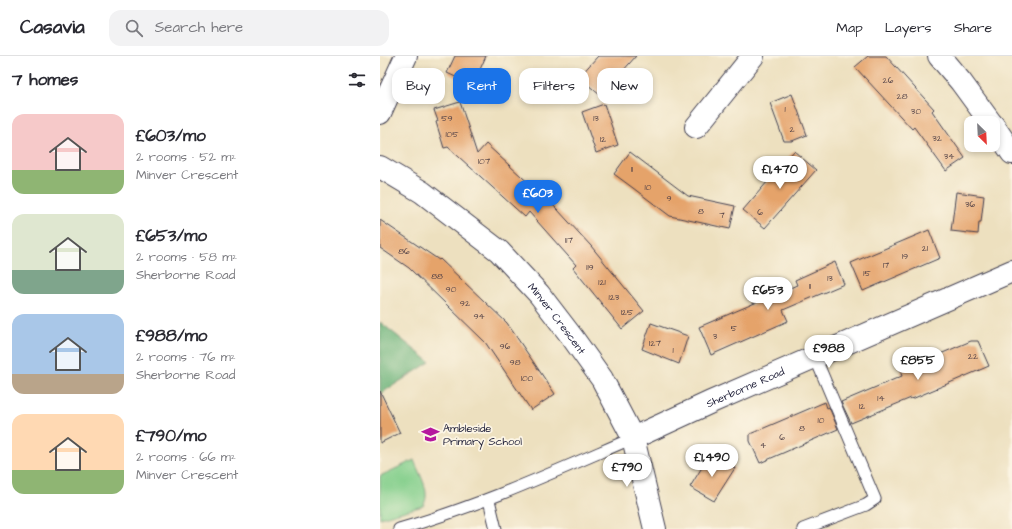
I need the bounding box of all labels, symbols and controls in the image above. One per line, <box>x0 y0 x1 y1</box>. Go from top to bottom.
search box <box>109 10 389 46</box>
text: Casavia <box>20 14 85 41</box>
icon: search <box>123 17 145 39</box>
text: Search here <box>155 17 243 38</box>
text: Map <box>836 18 863 38</box>
text: Layers <box>885 18 932 38</box>
text: Share <box>954 18 992 38</box>
text: 7 homes <box>12 68 78 92</box>
chip: Buy <box>392 68 445 104</box>
chip: Rent <box>453 68 511 104</box>
chip: Filters <box>519 68 589 104</box>
chip: New <box>597 68 653 104</box>
icon: filters <box>346 69 368 91</box>
house number: 26 <box>883 74 894 87</box>
house number: 28 <box>897 90 908 103</box>
house number: 1 <box>784 103 786 116</box>
house number: 30 <box>911 105 921 118</box>
house number: 59 <box>441 112 453 125</box>
house number: 13 <box>593 112 599 125</box>
north arrow <box>964 116 1000 152</box>
map controls <box>964 116 1000 152</box>
house number: 2 <box>789 123 795 136</box>
text: £603/mo <box>136 124 206 148</box>
house number: 105 <box>445 128 459 141</box>
icon: home <box>44 130 92 178</box>
house number: 32 <box>932 132 943 145</box>
house number: 12 <box>600 133 607 146</box>
text: 2 rooms · 52 m² <box>136 148 236 166</box>
house number: 34 <box>944 150 954 163</box>
house number: 107 <box>478 155 491 168</box>
pin: £1,470 <box>747 156 813 190</box>
text: £1,470 <box>762 160 798 178</box>
house number: 11 <box>631 163 633 176</box>
text: Minver Crescent <box>136 166 238 184</box>
pin: £603 <box>514 180 562 214</box>
house number: 10 <box>645 181 652 194</box>
text: £603 <box>523 184 553 202</box>
house number: 9 <box>666 192 672 205</box>
house number: 36 <box>965 198 975 211</box>
house number: 8 <box>698 205 704 218</box>
house number: 6 <box>757 206 763 219</box>
house number: 7 <box>719 209 725 222</box>
text: £653/mo <box>136 224 207 248</box>
icon: home <box>44 230 92 278</box>
house number: 117 <box>565 234 573 247</box>
house number: 21 <box>922 242 928 255</box>
house number: 86 <box>398 245 410 258</box>
text: 2 rooms · 58 m² <box>136 248 237 266</box>
house number: 19 <box>902 250 908 263</box>
house number: 17 <box>883 259 890 272</box>
house number: 119 <box>586 261 594 274</box>
text: Sherborne Road <box>136 266 235 284</box>
house number: 15 <box>863 267 871 280</box>
house number: 88 <box>431 270 443 283</box>
house number: 13 <box>827 272 833 285</box>
house number: 121 <box>598 276 606 289</box>
pin: £653 <box>744 277 792 311</box>
street label: Minver Crescent <box>525 279 590 358</box>
house number: 11 <box>809 280 811 293</box>
text: £653 <box>753 281 783 299</box>
house number: 90 <box>446 283 457 296</box>
house number: 123 <box>609 291 620 304</box>
house number: 92 <box>460 297 471 310</box>
house number: 125 <box>621 306 634 319</box>
house number: 94 <box>473 310 485 323</box>
house number: 5 <box>731 322 738 335</box>
text: £988/mo <box>136 324 207 348</box>
icon: home <box>44 330 92 378</box>
house number: 3 <box>713 330 718 343</box>
pin: £988 <box>805 335 853 369</box>
house number: 127 <box>649 337 661 350</box>
text: £988 <box>813 339 845 357</box>
house number: 96 <box>500 340 511 353</box>
house number: 1 <box>672 344 674 357</box>
pin: £855 <box>894 347 942 381</box>
text: 2 rooms · 76 m² <box>136 348 236 366</box>
house number: 22 <box>968 350 979 363</box>
text: £855 <box>901 351 935 369</box>
house number: 98 <box>510 356 521 369</box>
street label: Sherborne Road <box>703 363 787 411</box>
text: Sherborne Road <box>136 366 235 384</box>
house number: 100 <box>521 372 534 385</box>
house number: 14 <box>877 392 885 405</box>
house number: 12 <box>859 400 866 413</box>
house number: 10 <box>818 414 825 427</box>
place label: Ambleside Primary School <box>443 421 522 450</box>
house number: 8 <box>799 422 805 435</box>
text: £790/mo <box>136 424 207 448</box>
school or university icon: Ambleside Primary School <box>420 424 440 444</box>
icon: home <box>44 430 92 478</box>
house number: 6 <box>779 431 785 444</box>
house number: 4 <box>760 439 766 452</box>
pin: £1,490 <box>679 444 745 478</box>
text: 2 rooms · 66 m² <box>136 448 236 466</box>
text: £1,490 <box>694 448 730 466</box>
pin: £790 <box>603 454 651 488</box>
text: £790 <box>612 458 642 476</box>
text: Minver Crescent <box>136 466 238 484</box>

